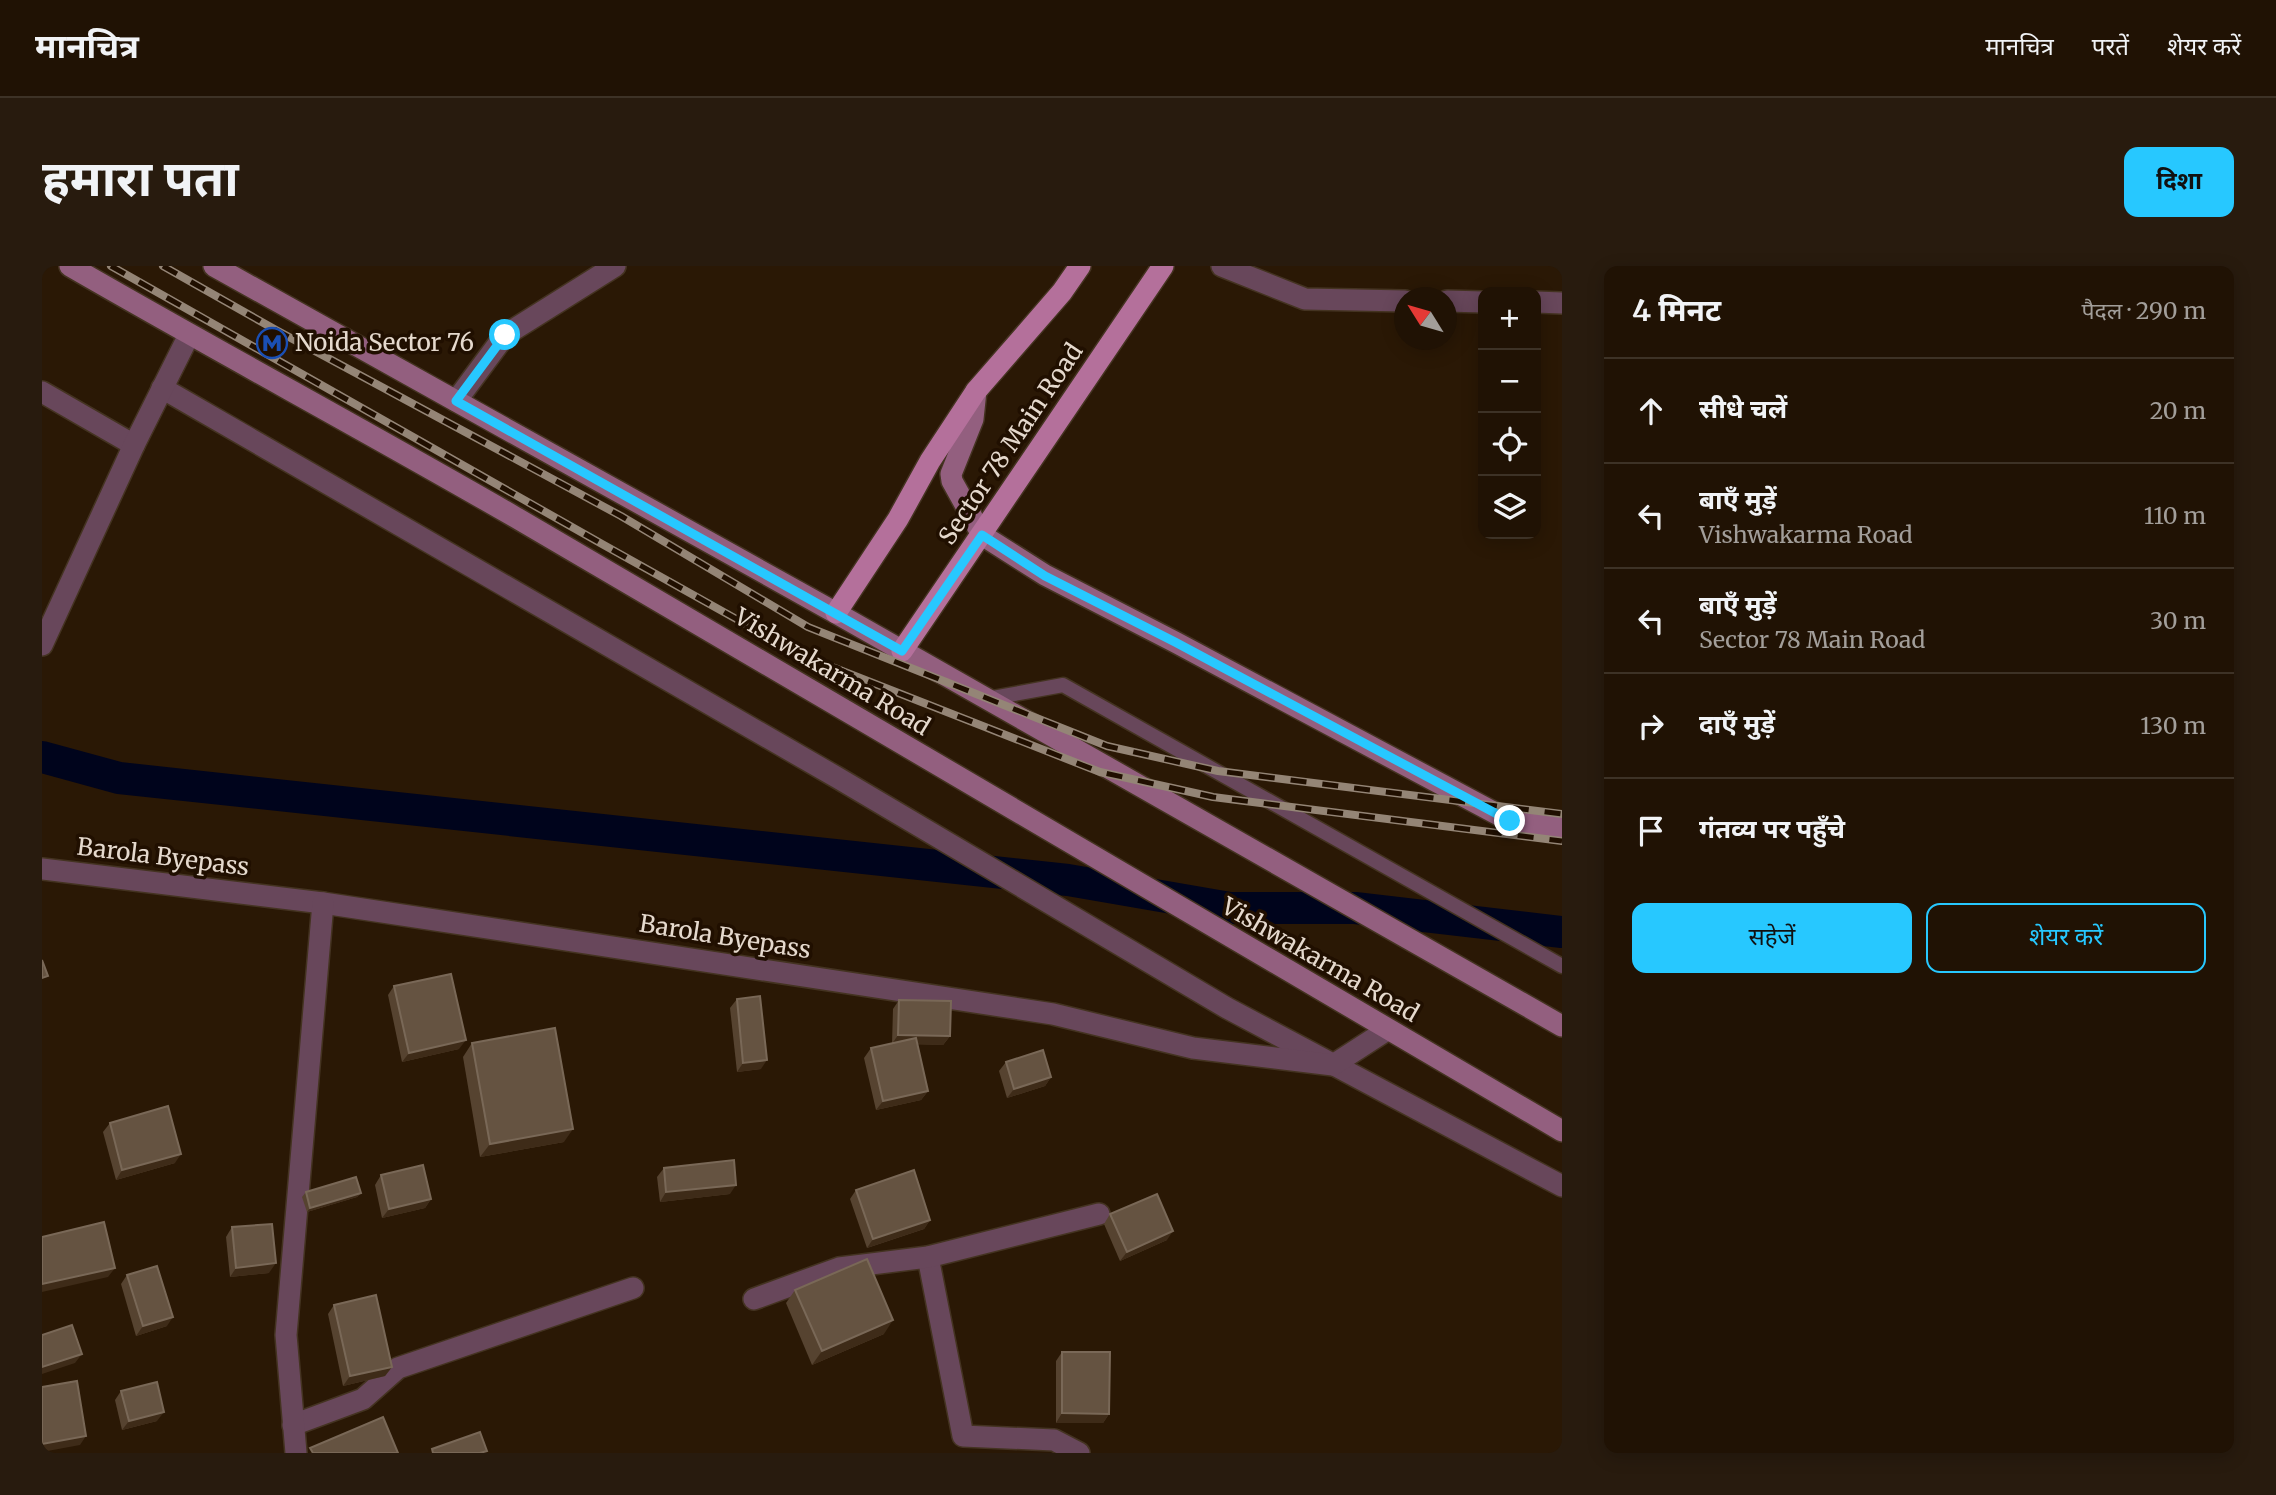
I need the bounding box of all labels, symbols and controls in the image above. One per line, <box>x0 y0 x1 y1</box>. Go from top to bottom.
text: मानचित्र <box>35 26 139 67</box>
text: मानचित्र <box>1985 31 2054 62</box>
text: परतें <box>2092 31 2129 62</box>
text: शेयर करें <box>2167 31 2241 62</box>
button: दिशा <box>2124 147 2234 217</box>
text: हमारा पता <box>42 148 239 209</box>
north arrow <box>1394 287 1457 350</box>
map controls <box>1478 287 1541 539</box>
button: + <box>1478 287 1541 350</box>
text: 4 मिनट <box>1632 291 1721 329</box>
text: पैदल · 290 m <box>2081 296 2206 325</box>
route start <box>489 319 520 350</box>
metro station icon: Noida Sector 76 <box>255 326 289 360</box>
place label: Noida Sector 76 <box>295 327 474 358</box>
street label: Sector 78 Main Road <box>932 337 1089 550</box>
button: − <box>1478 350 1541 413</box>
icon: ahead <box>1632 392 1670 430</box>
text: सीधे चलें <box>1699 392 1787 425</box>
text: 20 m <box>2150 396 2206 425</box>
button: locate <box>1478 413 1541 476</box>
button: layers <box>1478 476 1541 539</box>
text: बाएँ मुड़ें <box>1699 483 1776 516</box>
icon: left <box>1632 497 1670 535</box>
text: 110 m <box>2144 501 2206 530</box>
text: Vishwakarma Road <box>1699 520 1913 549</box>
text: बाएँ मुड़ें <box>1699 588 1776 621</box>
street label: Vishwakarma Road <box>728 600 936 742</box>
icon: left <box>1632 602 1670 640</box>
text: 30 m <box>2150 606 2206 635</box>
text: Sector 78 Main Road <box>1699 625 1925 654</box>
icon: right <box>1632 707 1670 745</box>
text: दाएँ मुड़ें <box>1699 707 1775 740</box>
text: 130 m <box>2140 711 2206 740</box>
route end <box>1494 805 1525 836</box>
icon: arrive <box>1632 812 1670 850</box>
text: गंतव्य पर पहुँचे <box>1699 812 1845 845</box>
street label: Barola Byepass <box>75 831 251 882</box>
street label: Vishwakarma Road <box>1215 890 1425 1029</box>
button: सहेजें <box>1632 903 1912 973</box>
button: शेयर करें <box>1926 903 2206 973</box>
street label: Barola Byepass <box>637 908 813 965</box>

